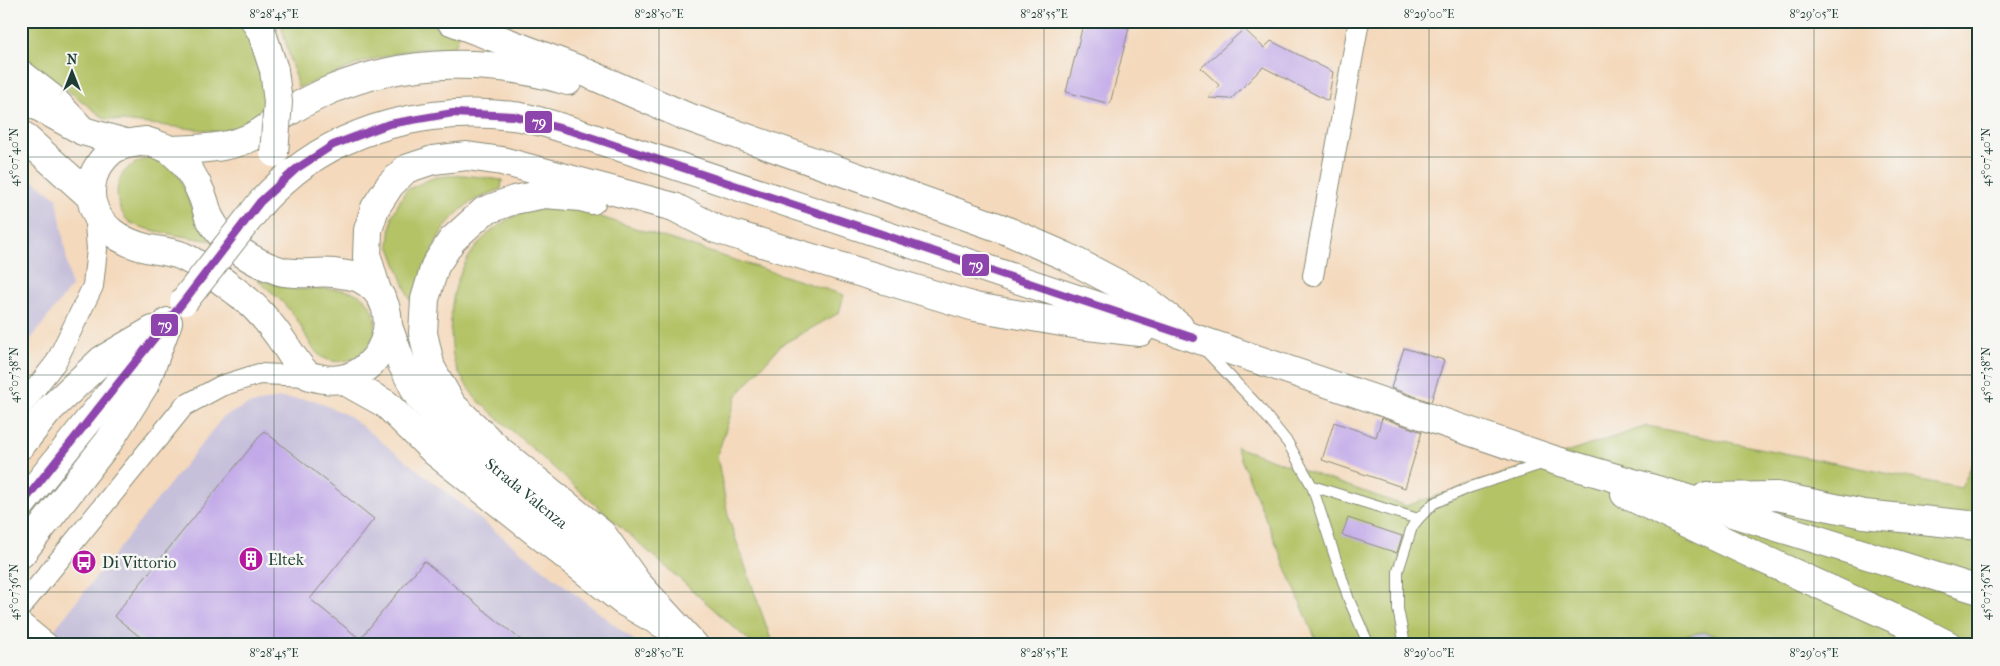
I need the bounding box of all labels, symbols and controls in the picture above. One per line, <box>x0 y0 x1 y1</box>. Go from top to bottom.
text: 8°28'45"E <box>249 7 299 21</box>
text: 8°28'50"E <box>635 7 683 21</box>
text: 8°28'55"E <box>1020 7 1068 21</box>
text: 8°29'00"E <box>1404 7 1454 21</box>
text: 8°29'05"E <box>1789 7 1839 21</box>
north arrow <box>48 48 98 98</box>
text: N <box>67 51 78 68</box>
line badge: 79 <box>524 110 553 134</box>
text: 79 <box>531 114 546 131</box>
text: 45°07'40"N <box>7 128 21 186</box>
text: 45°07'40"N <box>1979 128 1993 186</box>
line badge: 79 <box>961 253 990 277</box>
text: 79 <box>968 257 983 274</box>
line badge: 79 <box>150 313 179 337</box>
text: 79 <box>157 317 172 334</box>
text: 45°07'38"N <box>7 347 21 403</box>
text: 45°07'38"N <box>1979 347 1993 403</box>
street label: Strada Valenza <box>482 454 572 532</box>
building icon: Eltek <box>238 546 264 572</box>
bus stop icon: Di Vittorio <box>71 549 97 575</box>
place label: Eltek <box>268 550 305 569</box>
place label: Di Vittorio <box>102 553 176 572</box>
text: 45°07'36"N <box>7 564 21 620</box>
text: 45°07'36"N <box>1979 564 1993 620</box>
text: 8°28'45"E <box>249 646 299 660</box>
text: 8°28'50"E <box>635 646 683 660</box>
text: 8°28'55"E <box>1020 646 1068 660</box>
text: 8°29'00"E <box>1404 646 1454 660</box>
text: 8°29'05"E <box>1789 646 1839 660</box>

